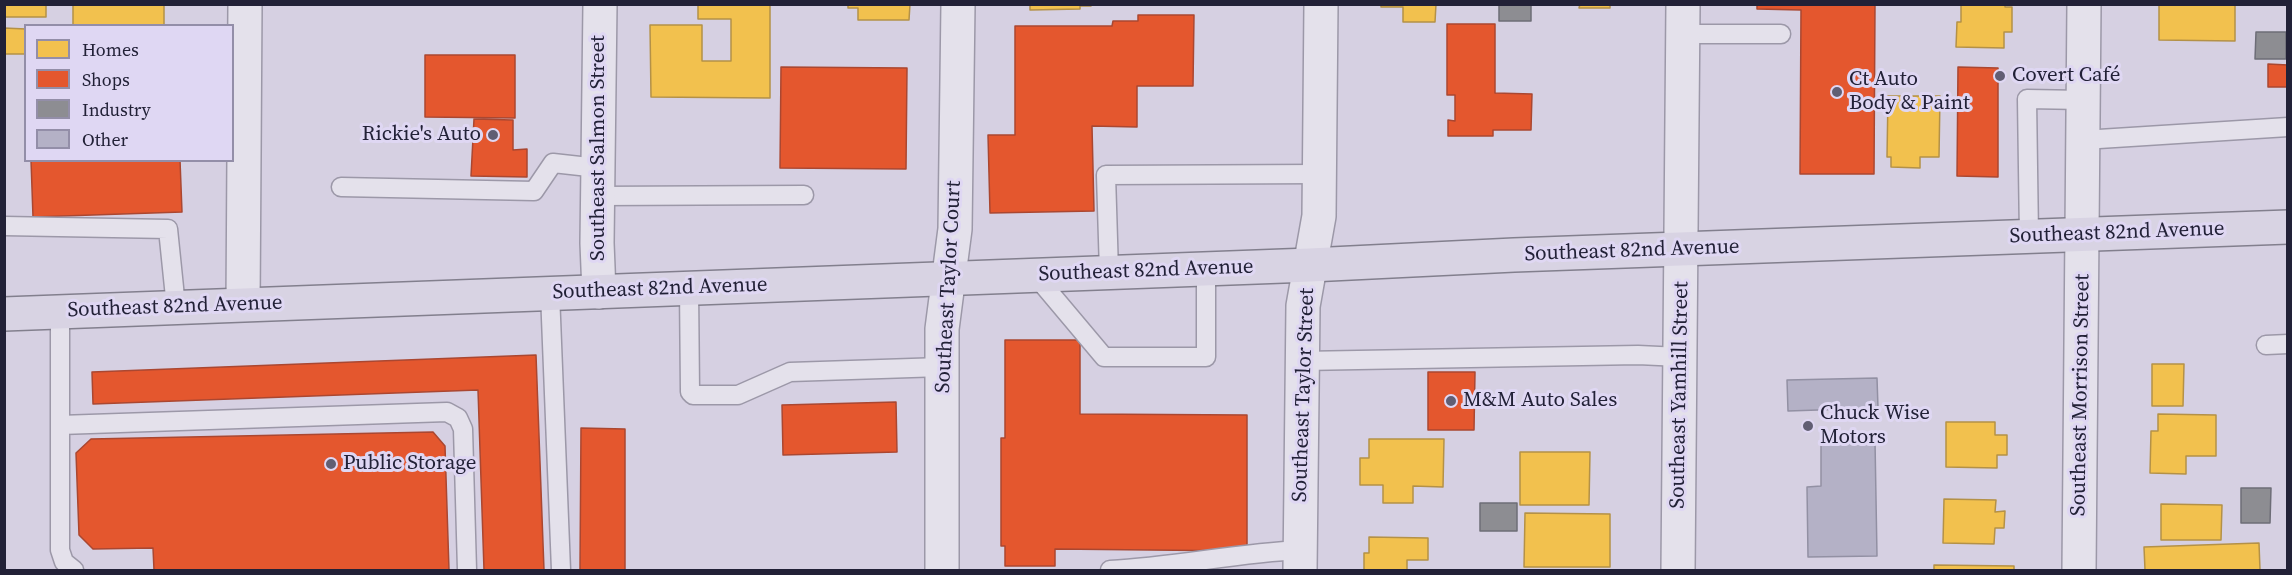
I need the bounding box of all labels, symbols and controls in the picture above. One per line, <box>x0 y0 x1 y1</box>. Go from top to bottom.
legend <box>24 24 234 162</box>
street label: Southeast Salmon Street <box>586 35 612 261</box>
text: Homes <box>82 37 139 62</box>
place label: Covert Café <box>2012 63 2120 89</box>
text: Shops <box>82 67 130 92</box>
place label: Ct Auto Body & Paint <box>1849 67 1970 117</box>
marker: Covert Café <box>1993 69 2007 83</box>
marker: Ct Auto Body & Paint <box>1830 85 1844 99</box>
text: Industry <box>82 97 151 122</box>
place label: Rickie's Auto <box>362 122 481 148</box>
text: Other <box>82 127 128 152</box>
marker: Rickie's Auto <box>486 128 500 142</box>
street label: Southeast Taylor Court <box>931 180 967 394</box>
street label: Southeast 82nd Avenue <box>2009 217 2225 249</box>
street label: Southeast 82nd Avenue <box>1524 235 1740 267</box>
street label: Southeast 82nd Avenue <box>1038 255 1254 287</box>
street label: Southeast 82nd Avenue <box>552 273 768 305</box>
street label: Southeast Morrison Street <box>2066 274 2096 516</box>
street label: Southeast Yamhill Street <box>1665 281 1695 509</box>
street label: Southeast Taylor Street <box>1288 287 1320 503</box>
street label: Southeast 82nd Avenue <box>67 291 283 323</box>
place label: M&M Auto Sales <box>1463 388 1617 414</box>
marker: M&M Auto Sales <box>1444 394 1458 408</box>
place label: Chuck Wise Motors <box>1820 401 1930 451</box>
marker: Chuck Wise Motors <box>1801 419 1815 433</box>
place label: Public Storage <box>343 451 477 477</box>
marker: Public Storage <box>324 457 338 471</box>

